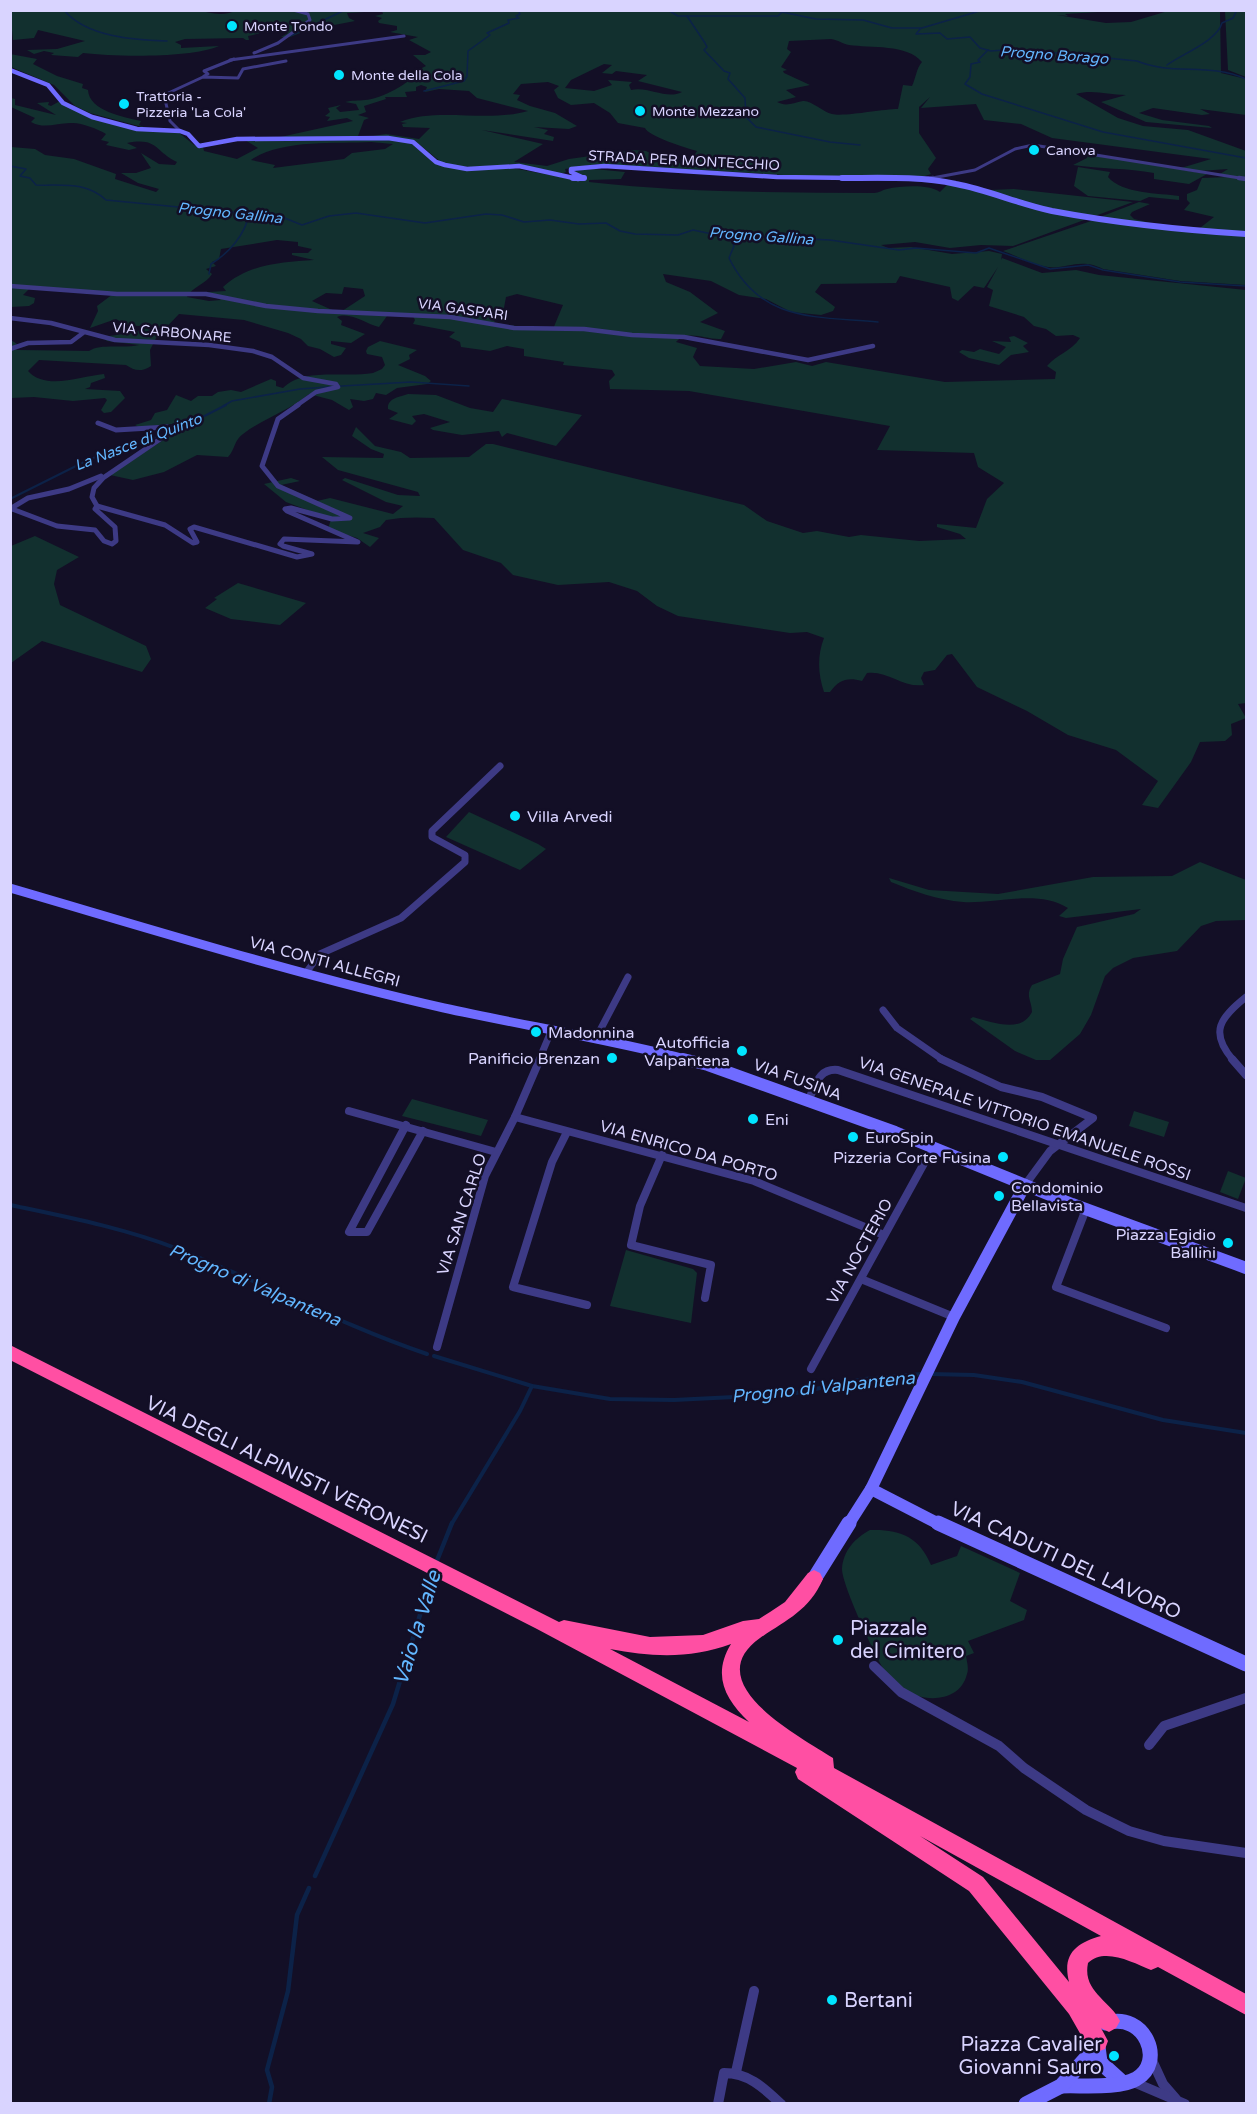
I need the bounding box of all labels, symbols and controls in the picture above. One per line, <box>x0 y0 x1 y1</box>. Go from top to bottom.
place label: Monte Tondo <box>244 18 333 35</box>
marker: Monte Tondo <box>225 19 239 33</box>
water label: Progno Borago <box>999 42 1110 68</box>
place label: Monte della Cola <box>351 67 463 84</box>
marker: Monte della Cola <box>332 68 346 82</box>
place label: Trattoria - Pizzeria 'La Cola' <box>136 88 246 121</box>
marker: Trattoria - Pizzeria 'La Cola' <box>117 97 131 111</box>
place label: Monte Mezzano <box>652 103 759 120</box>
marker: Monte Mezzano <box>633 104 647 118</box>
place label: Canova <box>1046 142 1096 159</box>
marker: Canova <box>1027 143 1041 157</box>
street label: STRADA PER MONTECCHIO <box>588 147 780 174</box>
water label: Progno Gallina <box>177 199 284 227</box>
water label: Progno Gallina <box>708 223 814 249</box>
street label: VIA GASPARI <box>417 295 509 324</box>
street label: VIA CARBONARE <box>112 319 232 346</box>
water label: La Nasce di Quinto <box>72 409 205 475</box>
place label: Villa Arvedi <box>527 807 613 827</box>
marker: Villa Arvedi <box>508 809 522 823</box>
street label: VIA CONTI ALLEGRI <box>247 932 402 992</box>
place label: Madonnina <box>548 1023 634 1043</box>
marker: Madonnina <box>529 1025 543 1039</box>
place label: Autofficia Valpantena <box>644 1033 730 1071</box>
marker: Autofficia Valpantena <box>735 1044 749 1058</box>
place label: Panificio Brenzan <box>468 1049 600 1069</box>
marker: Panificio Brenzan <box>605 1051 619 1065</box>
street label: VIA GENERALE VITTORIO EMANUELE ROSSI <box>856 1053 1193 1185</box>
street label: VIA FUSINA <box>751 1055 845 1105</box>
place label: Eni <box>765 1110 789 1130</box>
marker: Eni <box>746 1112 760 1126</box>
street label: VIA ENRICO DA PORTO <box>597 1116 780 1186</box>
place label: EuroSpin <box>865 1128 934 1148</box>
marker: EuroSpin <box>846 1130 860 1144</box>
place label: Pizzeria Corte Fusina <box>833 1148 991 1168</box>
marker: Pizzeria Corte Fusina <box>996 1150 1010 1164</box>
street label: VIA SAN CARLO <box>433 1151 491 1278</box>
place label: Condominio Bellavista <box>1011 1178 1103 1216</box>
marker: Condominio Bellavista <box>992 1189 1006 1203</box>
street label: VIA NOCTERIO <box>823 1195 897 1308</box>
place label: Piazza Egidio Ballini <box>1115 1225 1216 1263</box>
marker: Piazza Egidio Ballini <box>1221 1236 1235 1250</box>
water label: Progno di Valpantena <box>166 1239 345 1331</box>
water label: Progno di Valpantena <box>730 1366 917 1408</box>
street label: VIA DEGLI ALPINISTI VERONESI <box>142 1391 432 1549</box>
street label: VIA CADUTI DEL LAVORO <box>946 1497 1185 1625</box>
water label: Vaio la Valle <box>388 1567 447 1689</box>
place label: Piazzale del Cimitero <box>850 1617 965 1664</box>
marker: Piazzale del Cimitero <box>831 1633 845 1647</box>
place label: Bertani <box>844 1989 913 2013</box>
marker: Bertani <box>825 1993 839 2007</box>
place label: Piazza Cavalier Giovanni Sauro <box>958 2033 1102 2080</box>
marker: Piazza Cavalier Giovanni Sauro <box>1107 2049 1121 2063</box>

